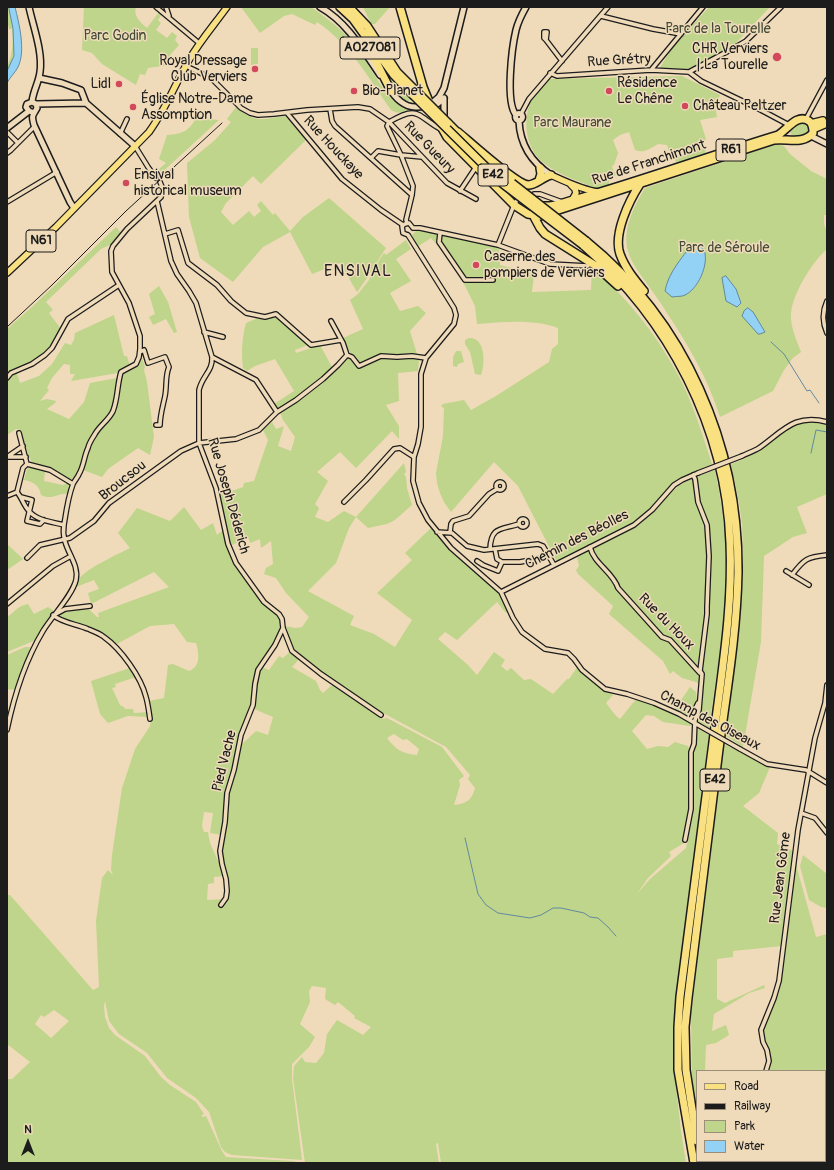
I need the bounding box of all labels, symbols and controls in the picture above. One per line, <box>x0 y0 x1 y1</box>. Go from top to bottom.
park label: Parc de la Tourelle <box>665 21 771 37</box>
park label: Parc Godin <box>84 28 146 44</box>
road number: A027081 <box>340 37 400 59</box>
place label: CHR Verviers | La Tourelle <box>692 41 768 74</box>
street label: Rue Grétry <box>587 51 651 71</box>
marker: CHR Verviers | La Tourelle <box>771 51 783 63</box>
place label: Royal Dressage Club Verviers <box>159 53 247 86</box>
marker: Royal Dressage Club Verviers <box>250 64 260 74</box>
place label: Résidence Le Chêne <box>617 75 677 108</box>
place label: Lidl <box>90 76 111 92</box>
marker: Lidl <box>114 79 124 89</box>
place label: Bio-Planet <box>362 83 423 99</box>
marker: Bio-Planet <box>349 86 359 96</box>
marker: Résidence Le Chêne <box>604 86 614 96</box>
place label: Église Notre-Dame Assomption <box>141 91 253 124</box>
place label: Château Peltzer <box>693 98 786 114</box>
marker: Château Peltzer <box>680 101 690 111</box>
marker: Église Notre-Dame Assomption <box>128 102 138 112</box>
street label: Rue Houckaye <box>299 113 367 183</box>
park label: Parc Maurane <box>533 115 611 131</box>
street label: Rue Gueury <box>400 118 458 178</box>
street label: Rue de Franchimont <box>590 137 708 189</box>
road number: R61 <box>716 139 746 161</box>
road number: E42 <box>478 164 508 186</box>
place label: Ensival historical museum <box>134 167 242 200</box>
marker: Ensival historical museum <box>121 178 131 188</box>
road number: N61 <box>26 230 56 252</box>
park label: Parc de Séroule <box>679 240 769 256</box>
place label: Caserne des pompiers de Verviers <box>484 249 605 282</box>
marker: Caserne des pompiers de Verviers <box>471 260 481 270</box>
district label: ENSIVAL <box>324 262 392 282</box>
street label: Rue Joseph Déderich <box>203 436 253 556</box>
street label: Broucsou <box>96 457 150 505</box>
street label: Chemin des Béolles <box>523 507 631 573</box>
street label: Rue du Houx <box>634 590 698 654</box>
street label: Champ des Oiseaux <box>657 687 763 755</box>
street label: Pied Vache <box>209 729 241 793</box>
road number: E42 <box>700 769 730 791</box>
street label: Rue Jean Gôme <box>767 831 795 925</box>
legend <box>696 1070 826 1162</box>
text: Road <box>734 1079 759 1094</box>
text: Railway <box>734 1099 770 1114</box>
text: Park <box>734 1119 755 1134</box>
north arrow <box>8 1122 48 1162</box>
text: N <box>24 1123 32 1136</box>
text: Water <box>734 1139 765 1154</box>

